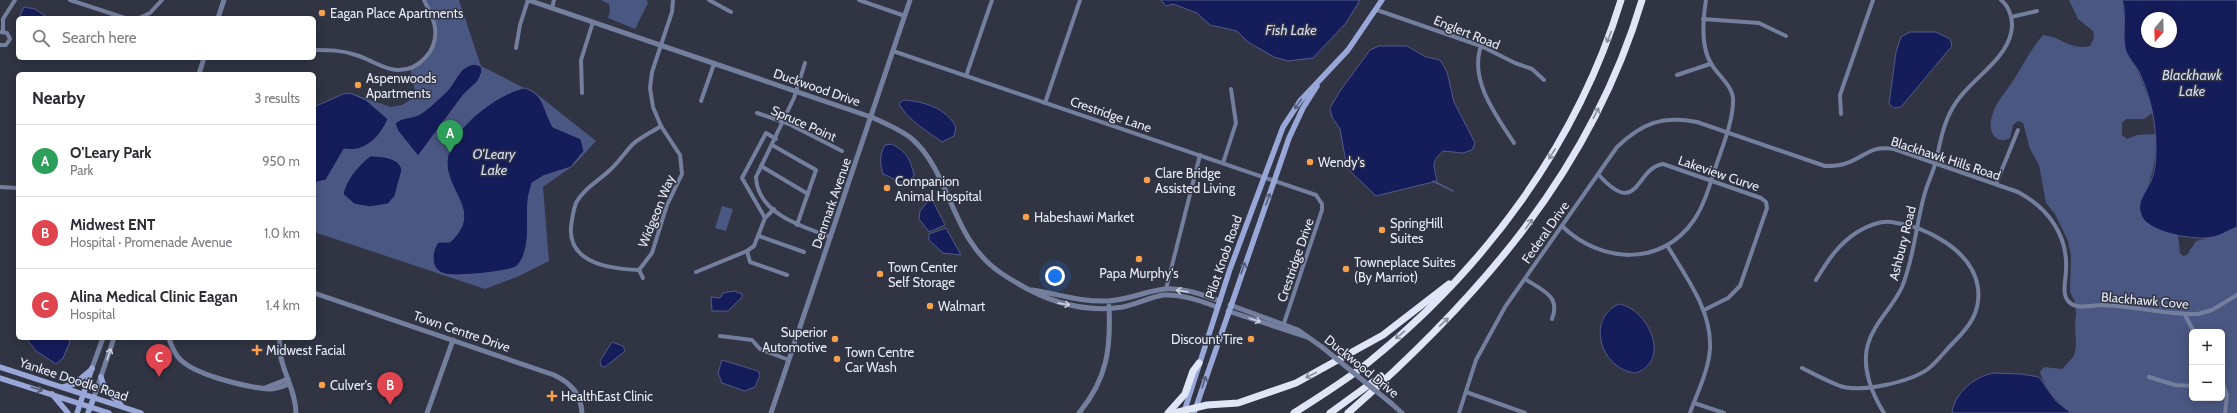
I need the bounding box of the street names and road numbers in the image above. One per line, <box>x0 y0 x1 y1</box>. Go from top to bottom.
street label: Englert Road <box>1432 11 1502 53</box>
street label: Duckwood Drive <box>771 65 863 109</box>
street label: Crestridge Lane <box>1068 93 1154 136</box>
street label: Spruce Point <box>769 101 840 145</box>
street label: Blackhawk Hills Road <box>1889 133 2003 183</box>
street label: Lakeview Curve <box>1676 152 1762 194</box>
street label: Denmark Avenue <box>808 155 854 251</box>
street label: Widgeon Way <box>634 172 678 250</box>
street label: Federal Drive <box>1518 198 1572 266</box>
street label: Ashbury Road <box>1885 204 1919 282</box>
street label: Pilot Knob Road <box>1201 213 1245 301</box>
street label: Crestridge Drive <box>1273 216 1317 304</box>
street label: Blackhawk Cove <box>2101 288 2190 312</box>
street label: Town Centre Drive <box>411 307 513 355</box>
street label: Duckwood Drive <box>1322 331 1403 401</box>
street label: Yankee Doodle Road <box>17 354 130 404</box>

